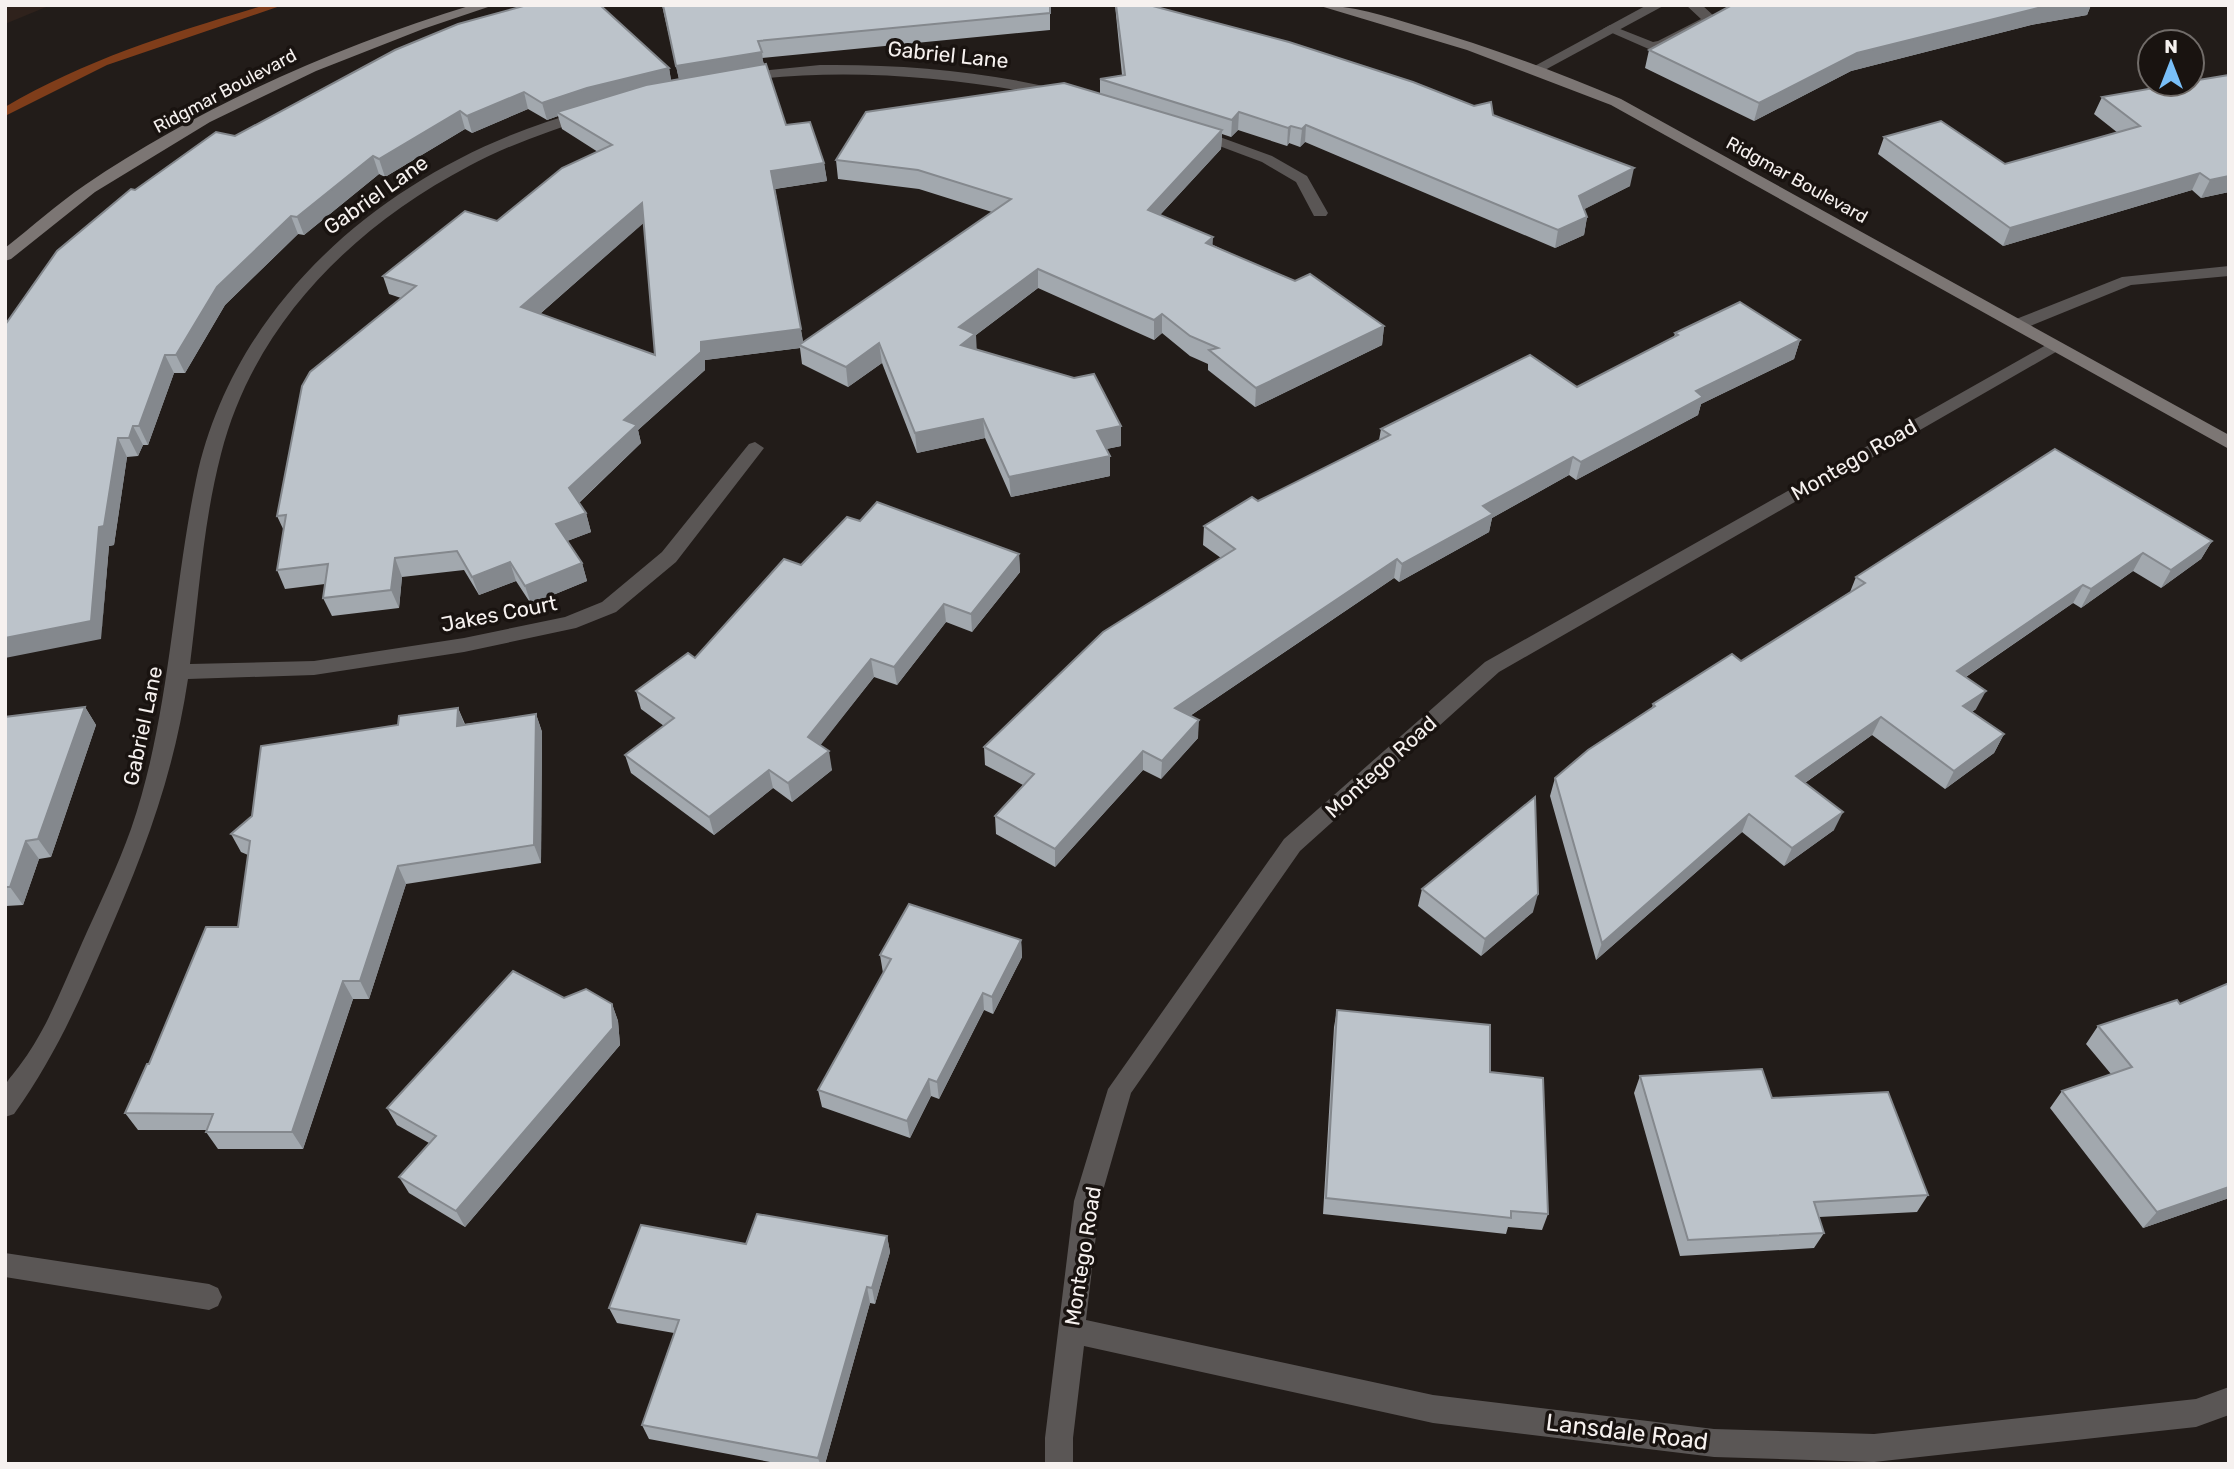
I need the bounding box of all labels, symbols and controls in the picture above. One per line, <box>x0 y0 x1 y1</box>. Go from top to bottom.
north arrow <box>2136 28 2206 98</box>
text: N <box>2164 35 2178 58</box>
street label: Gabriel Lane <box>886 36 1010 73</box>
street label: Ridgmar Boulevard <box>150 44 300 138</box>
street label: Ridgmar Boulevard <box>1722 132 1872 228</box>
street label: Gabriel Lane <box>319 150 433 240</box>
street label: Montego Road <box>1787 414 1921 506</box>
street label: Jakes Court <box>439 590 559 637</box>
street label: Gabriel Lane <box>118 664 167 788</box>
street label: Montego Road <box>1320 710 1441 823</box>
street label: Montego Road <box>1059 1184 1106 1327</box>
street label: Lansdale Road <box>1544 1408 1710 1456</box>

